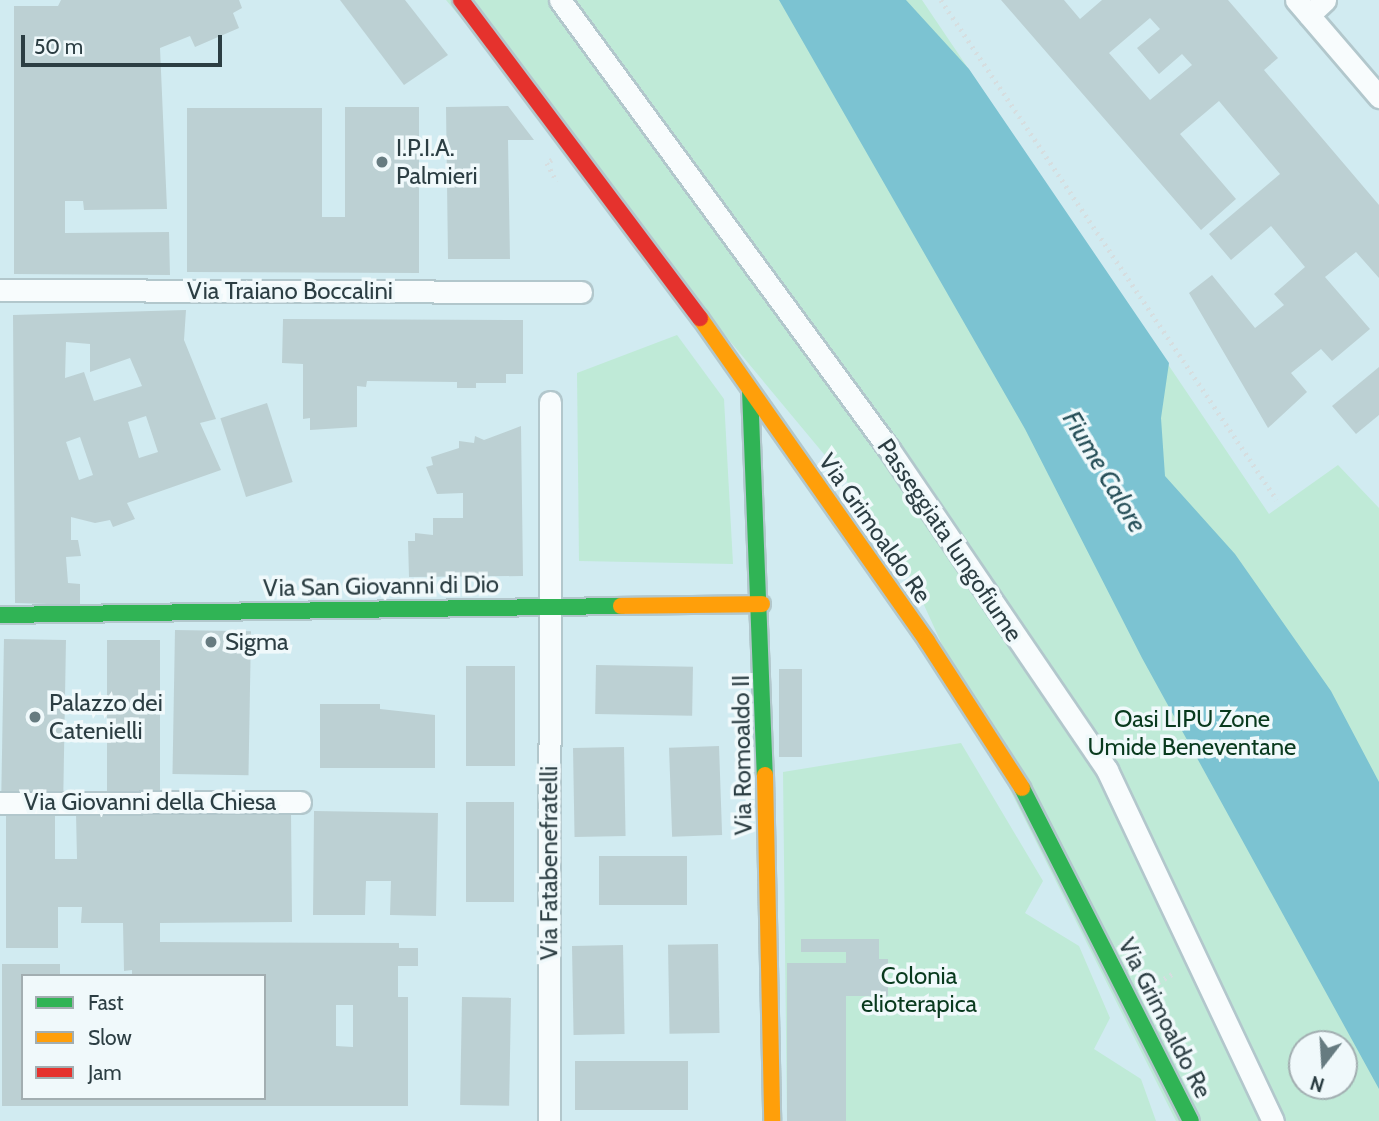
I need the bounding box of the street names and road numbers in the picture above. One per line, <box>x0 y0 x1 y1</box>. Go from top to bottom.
street label: Via Traiano Boccalini <box>187 277 393 305</box>
street label: Passeggiata lungofiume <box>871 433 1029 647</box>
street label: Via Grimoaldo Re <box>813 448 937 608</box>
street label: Via San Giovanni di Dio <box>263 570 499 602</box>
street label: Via Romoaldo II <box>726 675 758 835</box>
street label: Via Fatabenefratelli <box>535 766 563 960</box>
street label: Via Giovanni della Chiesa <box>24 788 276 816</box>
street label: Via Grimoaldo Re <box>1112 933 1218 1103</box>

